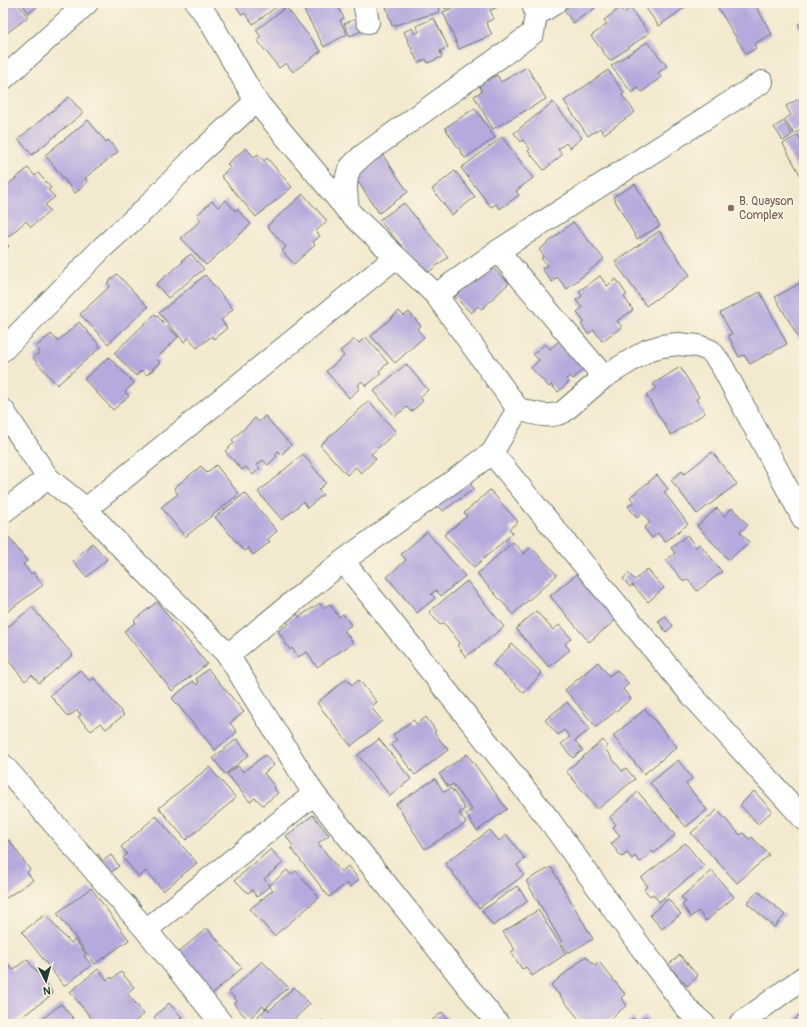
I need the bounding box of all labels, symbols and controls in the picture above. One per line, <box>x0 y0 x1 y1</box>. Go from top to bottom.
place label: B. Quayson Complex <box>739 194 794 223</box>
marker: B. Quayson Complex <box>726 203 736 213</box>
north arrow <box>26 961 66 1001</box>
text: N <box>42 984 51 997</box>

